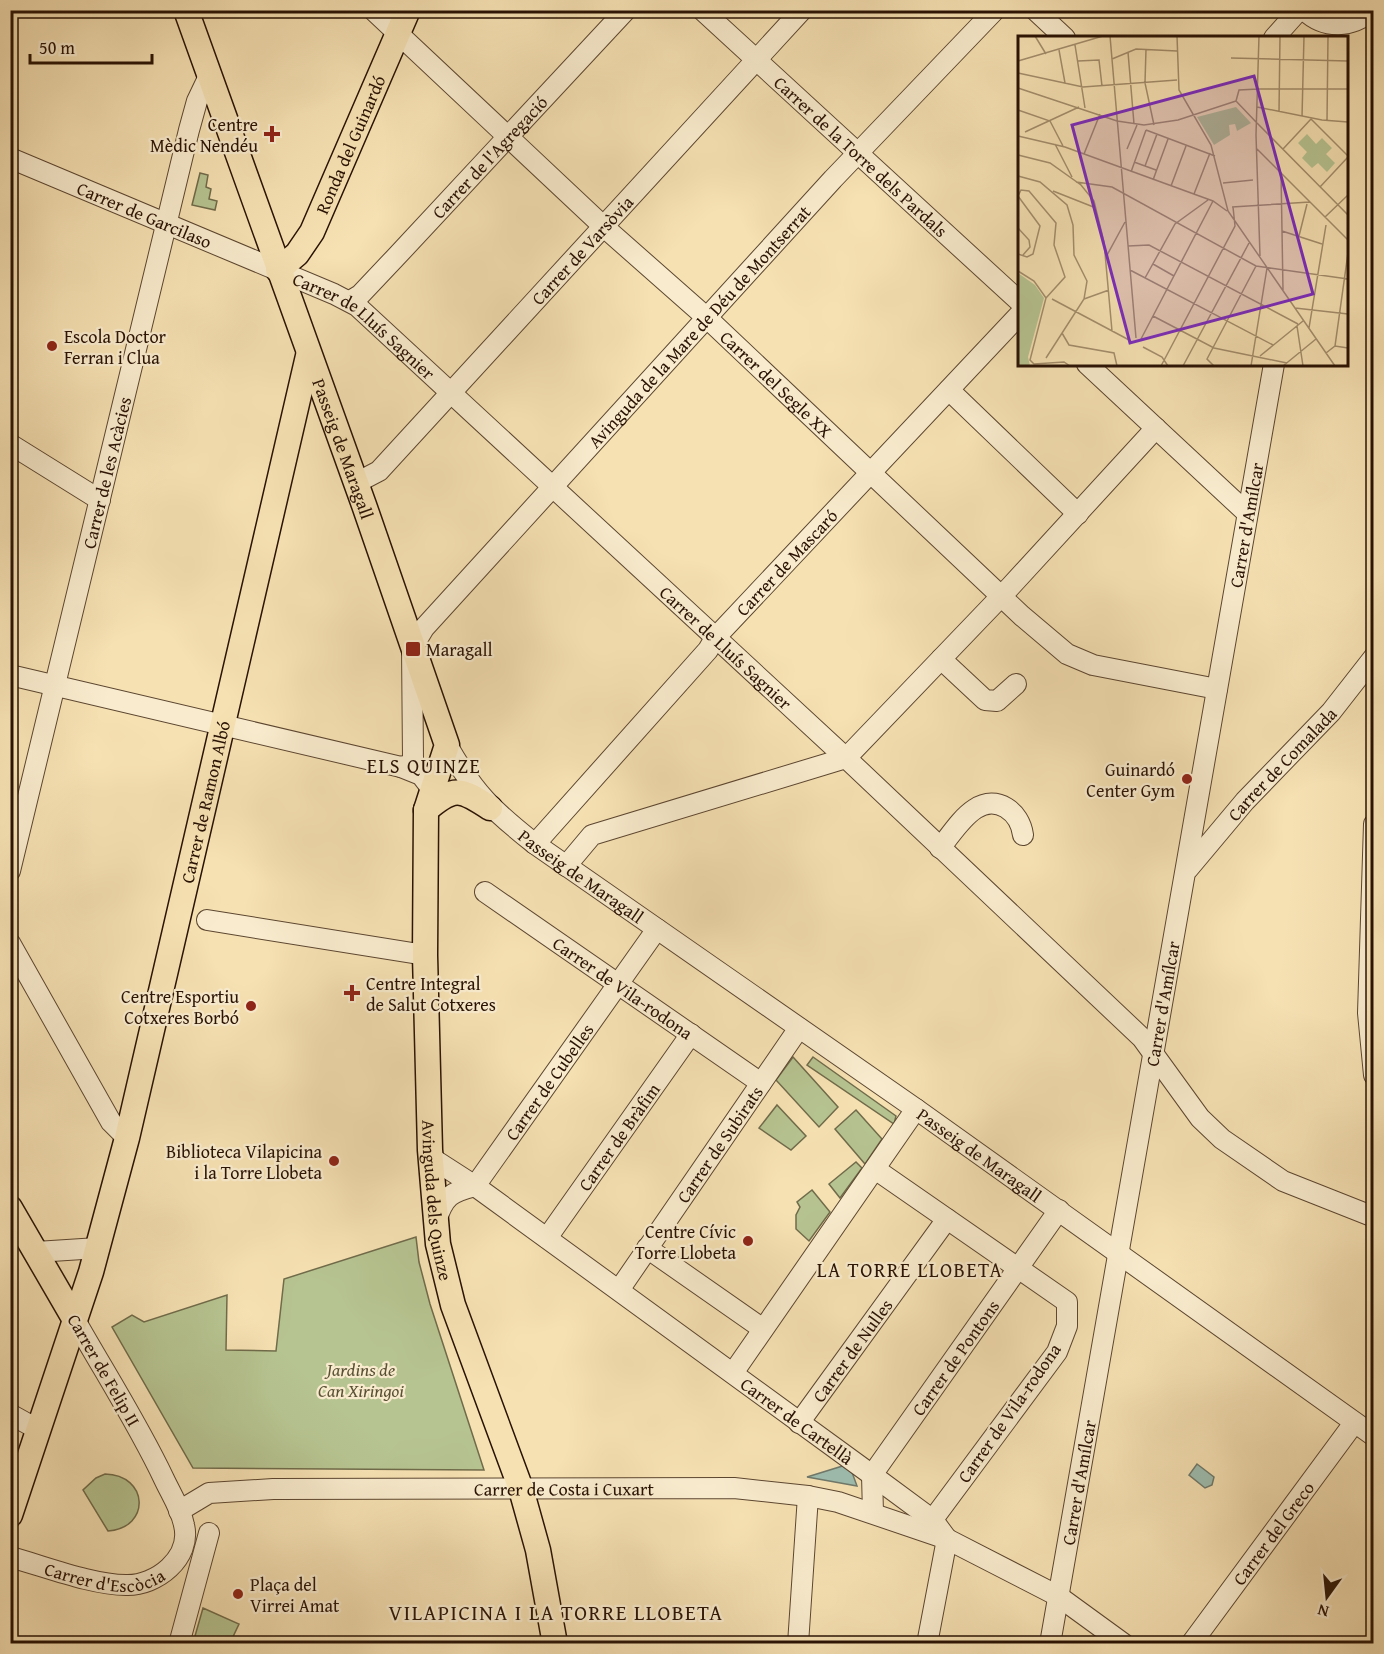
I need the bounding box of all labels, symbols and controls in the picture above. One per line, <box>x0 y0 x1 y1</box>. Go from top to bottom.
scale bar <box>30 27 152 65</box>
text: 50 m <box>39 34 75 61</box>
inset map <box>1018 36 1348 366</box>
street label: Carrer de la Torre dels Pardals <box>768 69 954 243</box>
street label: Ronda del Guinardó <box>308 71 392 218</box>
street label: Carrer de l'Agregació <box>425 89 554 224</box>
place label: Centre Mèdic Nendéu <box>150 111 258 159</box>
marker: Centre Mèdic Nendéu <box>263 125 281 143</box>
street label: Carrer de Garcilaso <box>73 174 216 255</box>
street label: Carrer de Varsòvia <box>524 189 640 311</box>
street label: Avinguda de la Mare de Déu de Montserrat <box>581 198 817 454</box>
street label: Carrer de Lluís Sagnier <box>289 265 442 386</box>
place label: Escola Doctor Ferran i Clua <box>64 323 167 371</box>
street label: Carrer del Segle XX <box>714 324 839 444</box>
marker: Escola Doctor Ferran i Clua <box>45 339 59 353</box>
street label: Passeig de Maragall <box>306 374 381 522</box>
street label: Carrer de les Acàcies <box>75 394 138 551</box>
street label: Carrer d'Amílcar <box>1222 460 1270 590</box>
street label: Carrer de Mascaró <box>729 503 844 622</box>
street label: Carrer de Lluís Sagnier <box>654 579 799 716</box>
place label: Maragall <box>426 636 493 663</box>
marker: Maragall <box>404 640 422 658</box>
street label: Carrer de Comalada <box>1220 700 1343 827</box>
street label: Carrer de Ramon Albó <box>173 718 237 886</box>
district label: ELS QUINZE <box>367 751 481 780</box>
place label: Guinardó Center Gym <box>1086 756 1175 804</box>
marker: Guinardó Center Gym <box>1180 772 1194 786</box>
street label: Passeig de Maragall <box>513 822 650 929</box>
street label: Carrer de Vila-rodona <box>548 930 699 1046</box>
street label: Carrer d'Amílcar <box>1138 938 1186 1068</box>
place label: Centre Integral de Salut Cotxeres <box>366 970 496 1018</box>
place label: Centre Esportiu Cotxeres Borbó <box>121 983 239 1031</box>
marker: Centre Integral de Salut Cotxeres <box>343 984 361 1002</box>
marker: Centre Esportiu Cotxeres Borbó <box>244 999 258 1013</box>
street label: Carrer de Cubelles <box>498 1018 600 1146</box>
street label: Carrer de Bràfim <box>571 1077 666 1196</box>
street label: Carrer de Subirats <box>669 1080 769 1208</box>
street label: Passeig de Maragall <box>912 1101 1048 1208</box>
street label: Avinguda dels Quinze <box>416 1120 460 1283</box>
place label: Biblioteca Vilapicina i la Torre Llobeta <box>166 1138 322 1186</box>
marker: Biblioteca Vilapicina i la Torre Llobeta <box>327 1154 341 1168</box>
place label: Centre Cívic Torre Llobeta <box>635 1218 736 1266</box>
marker: Centre Cívic Torre Llobeta <box>741 1234 755 1248</box>
district label: LA TORRE LLOBETA <box>817 1255 1003 1284</box>
street label: Carrer de Nulles <box>805 1293 899 1407</box>
street label: Carrer de Pontons <box>905 1294 1005 1421</box>
street label: Carrer de Felip II <box>61 1309 147 1431</box>
street label: Carrer de Vila-rodona <box>951 1337 1068 1488</box>
park label: Jardins de Can Xiringoi <box>318 1356 404 1404</box>
street label: Carrer de Cartellà <box>735 1370 860 1471</box>
street label: Carrer d'Amílcar <box>1054 1417 1103 1547</box>
street label: Carrer de Costa i Cuxart <box>474 1475 654 1502</box>
street label: Carrer del Greco <box>1225 1475 1320 1591</box>
street label: Carrer d'Escòcia <box>41 1555 170 1599</box>
north arrow <box>1297 1567 1357 1627</box>
place label: Plaça del Virrei Amat <box>250 1571 340 1619</box>
marker: Plaça del Virrei Amat <box>231 1587 245 1601</box>
district label: VILAPICINA I LA TORRE LLOBETA <box>388 1597 724 1628</box>
text: N <box>1315 1598 1331 1624</box>

